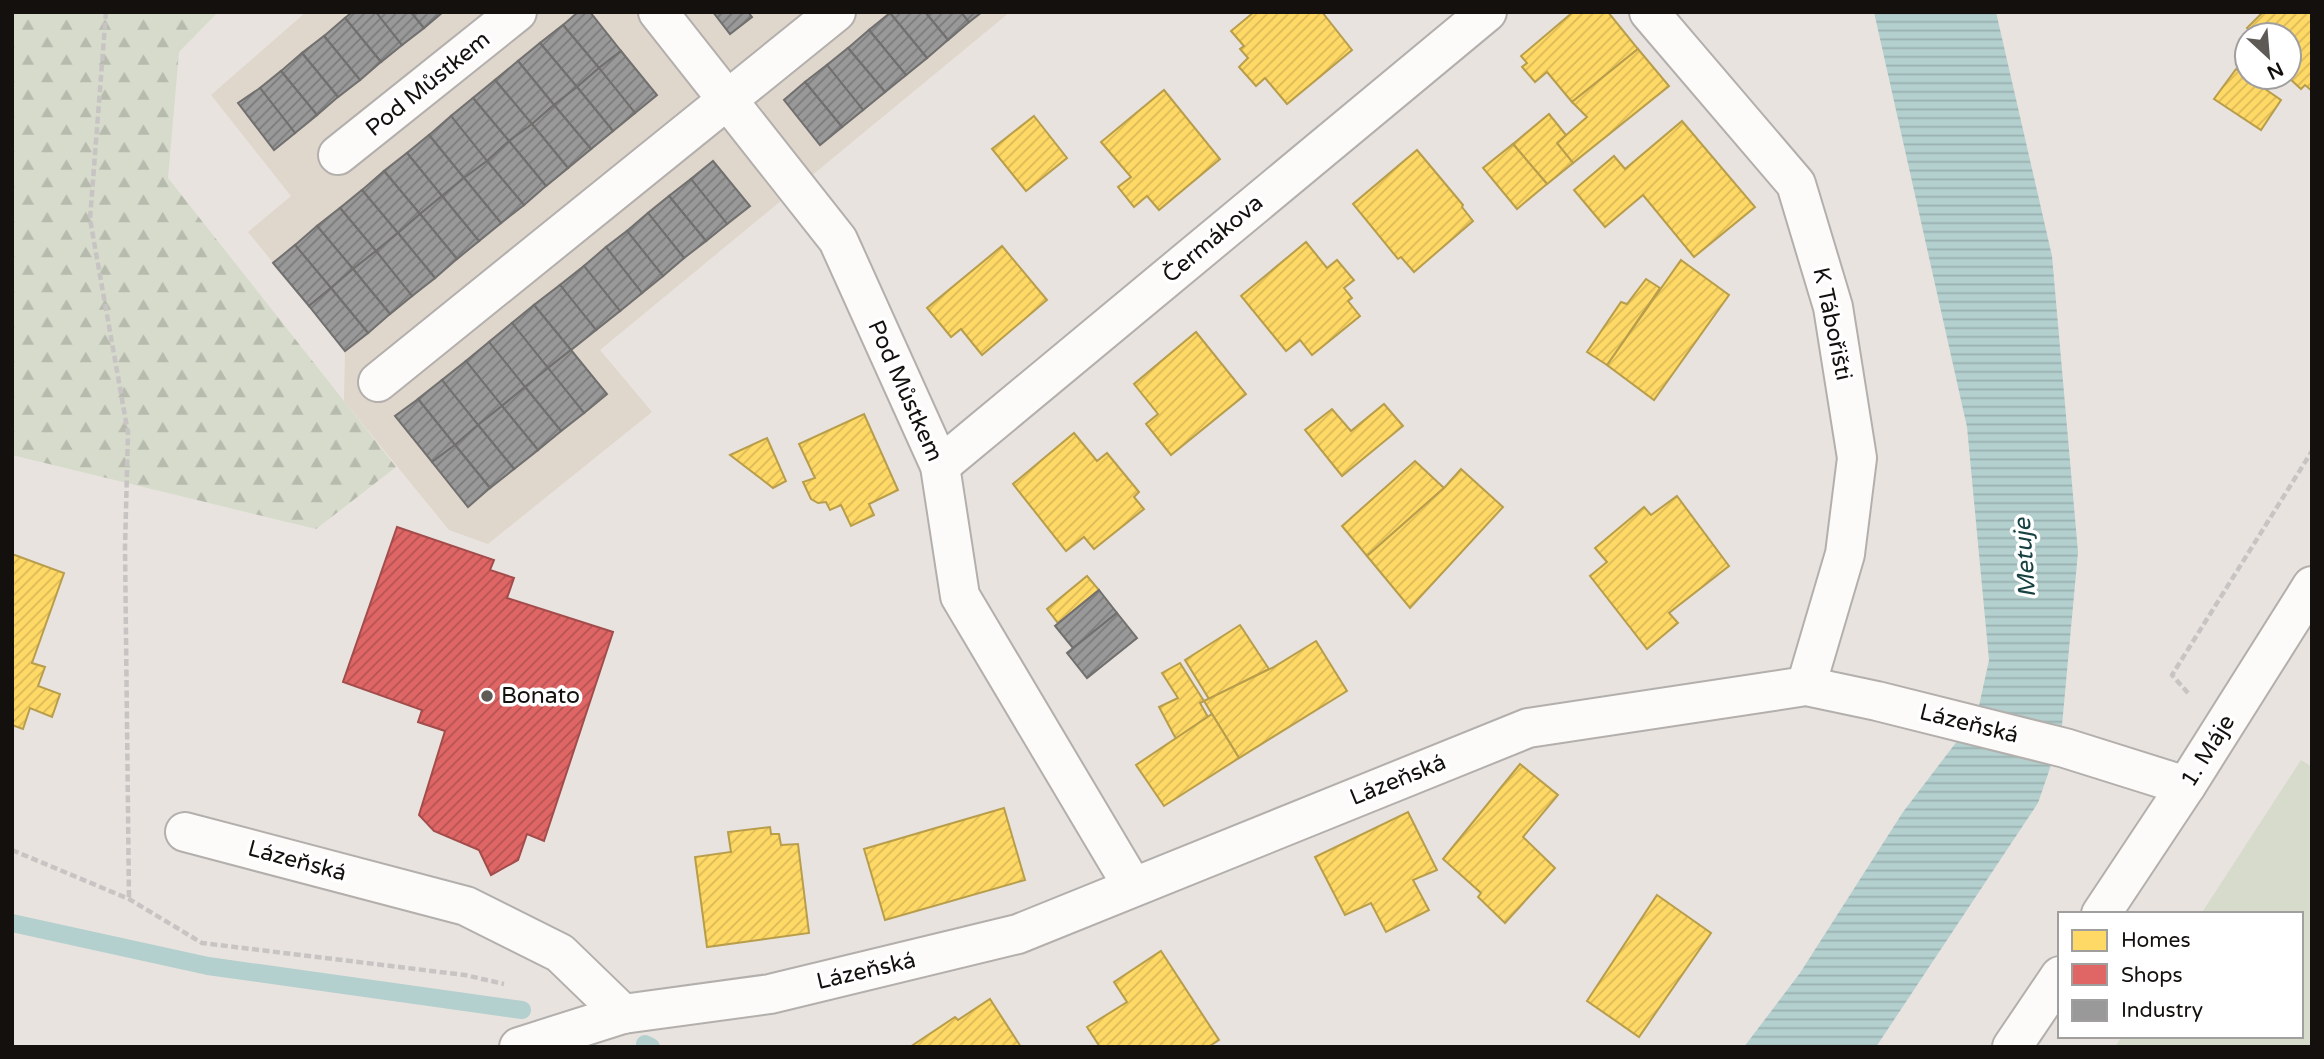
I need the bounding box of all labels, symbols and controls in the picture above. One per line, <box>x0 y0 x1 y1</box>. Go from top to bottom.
north arrow <box>2233 21 2303 91</box>
street label: Pod Můstkem <box>360 25 496 143</box>
text: N <box>2263 57 2287 84</box>
street label: Čermákova <box>1157 189 1269 289</box>
street label: K Tábořišti <box>1806 265 1858 383</box>
street label: Pod Můstkem <box>861 316 949 466</box>
water label: Metuje <box>2008 516 2042 599</box>
place label: Bonato <box>501 682 580 710</box>
marker: Bonato <box>479 688 495 704</box>
street label: Lázeňská <box>1917 698 2021 750</box>
street label: 1. Máje <box>2175 709 2241 793</box>
street label: Lázeňská <box>1346 748 1450 812</box>
street label: Lázeňská <box>245 834 349 888</box>
legend <box>2058 912 2303 1038</box>
text: Homes <box>2121 928 2191 953</box>
street label: Lázeňská <box>814 946 918 996</box>
text: Shops <box>2121 963 2183 988</box>
text: Industry <box>2121 998 2203 1023</box>

